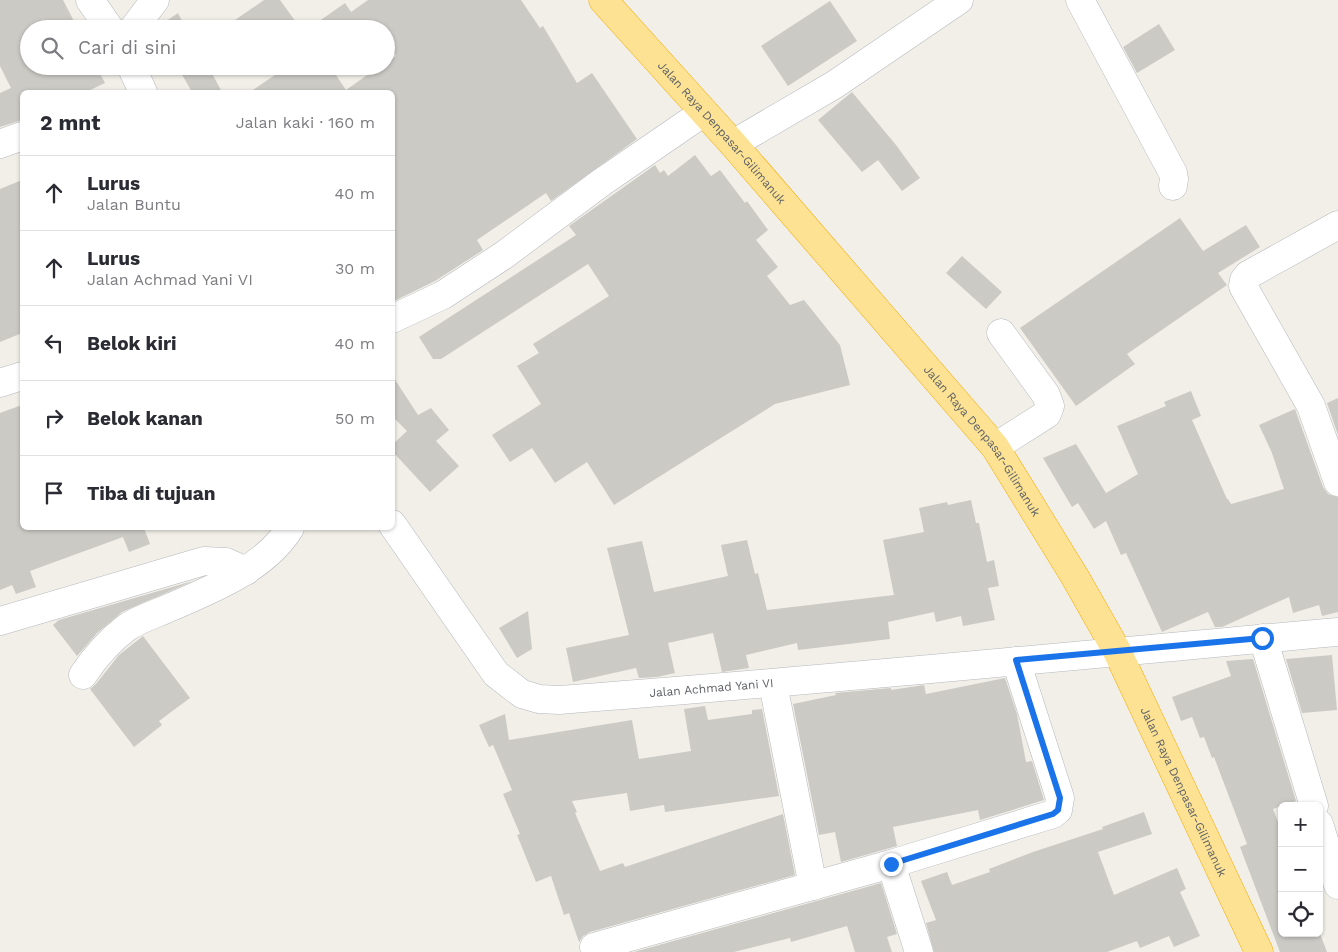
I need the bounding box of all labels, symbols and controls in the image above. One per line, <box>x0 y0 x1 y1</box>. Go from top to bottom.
search box <box>20 20 395 75</box>
icon: search <box>38 34 66 62</box>
text: Cari di sini <box>78 36 176 59</box>
street label: Jalan Raya Denpasar-Gilimanuk <box>655 58 789 207</box>
text: 2 mnt <box>40 110 100 135</box>
text: Jalan kaki · 160 m <box>236 113 375 132</box>
text: Lurus <box>87 172 140 195</box>
icon: ahead <box>40 179 68 207</box>
text: 40 m <box>335 184 375 203</box>
text: Jalan Buntu <box>87 195 181 214</box>
text: Lurus <box>87 247 140 270</box>
icon: ahead <box>40 254 68 282</box>
text: 30 m <box>335 259 375 278</box>
text: Jalan Achmad Yani VI <box>87 270 253 289</box>
icon: left <box>40 329 68 357</box>
text: Belok kiri <box>87 332 177 355</box>
text: 40 m <box>335 334 375 353</box>
street label: Jalan Raya Denpasar-Gilimanuk <box>921 363 1043 519</box>
icon: right <box>40 404 68 432</box>
text: Belok kanan <box>87 407 203 430</box>
text: 50 m <box>335 409 375 428</box>
icon: arrive <box>40 479 68 507</box>
text: Tiba di tujuan <box>87 482 216 505</box>
route start <box>1251 627 1274 650</box>
street label: Jalan Achmad Yani VI <box>649 676 774 700</box>
street label: Jalan Raya Denpasar-Gilimanuk <box>1137 705 1229 879</box>
map controls <box>1278 802 1323 937</box>
button: + <box>1278 802 1323 847</box>
button: − <box>1278 847 1323 892</box>
route end <box>880 853 903 876</box>
button: locate <box>1278 892 1323 937</box>

